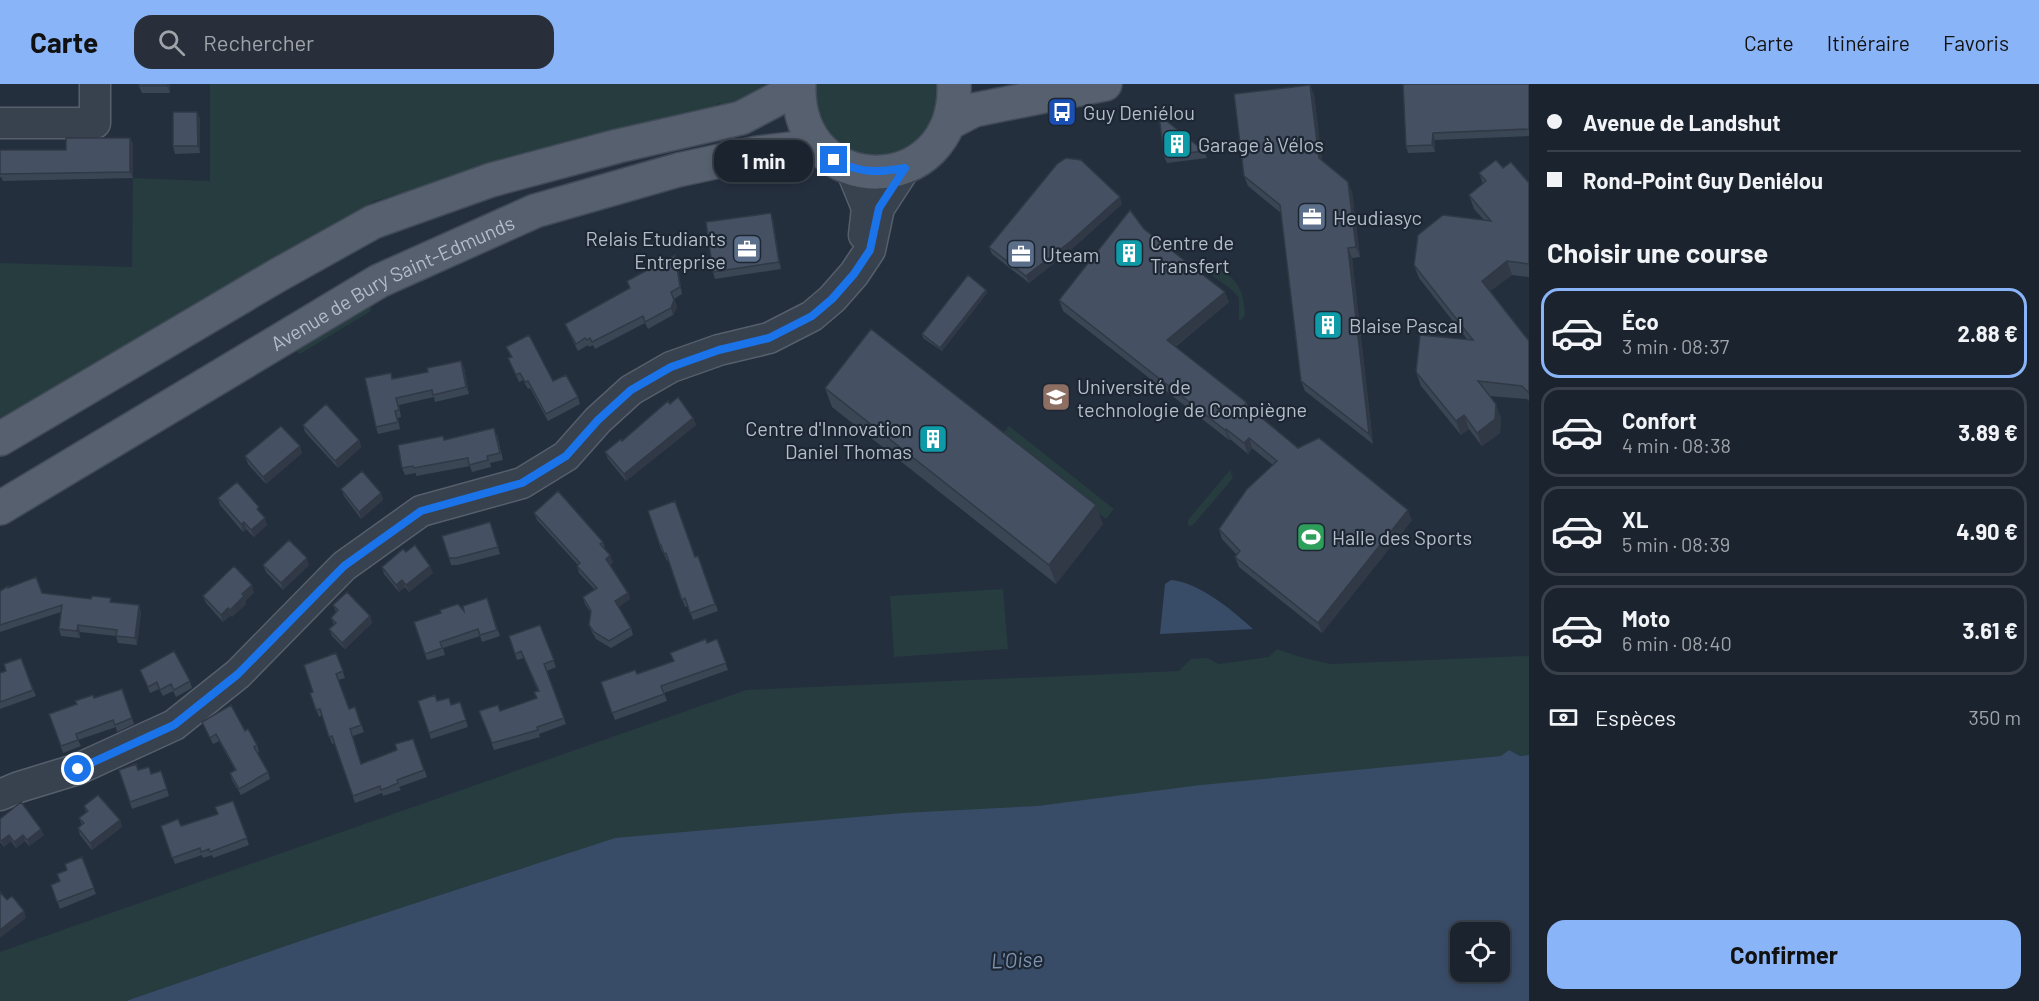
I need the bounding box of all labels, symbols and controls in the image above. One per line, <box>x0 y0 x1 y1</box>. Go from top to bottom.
search box <box>134 15 554 69</box>
text: Carte <box>30 25 98 59</box>
icon: search <box>155 26 188 59</box>
text: Rechercher <box>203 29 314 55</box>
text: Carte <box>1744 30 1794 55</box>
text: Itinéraire <box>1827 30 1910 55</box>
text: Favoris <box>1943 30 2009 55</box>
bus stop icon: Guy Deniélou <box>1046 96 1078 128</box>
place label: Guy Deniélou <box>1083 100 1195 124</box>
text: Avenue de Landshut <box>1583 109 1781 135</box>
building icon: Garage à Vélos <box>1161 128 1193 160</box>
place label: Garage à Vélos <box>1198 132 1324 156</box>
callout: 1 min <box>714 139 813 181</box>
route end <box>820 146 847 173</box>
text: 1 min <box>742 149 785 173</box>
text: Rond-Point Guy Deniélou <box>1583 167 1823 193</box>
office icon: Heudiasyc <box>1296 201 1328 233</box>
place label: Heudiasyc <box>1333 205 1422 229</box>
street label: Avenue de Bury Saint-Edmunds <box>266 210 518 355</box>
place label: Relais Etudiants Entreprise <box>586 226 726 273</box>
place label: Centre de Transfert <box>1150 230 1234 277</box>
office icon: Relais Etudiants Entreprise <box>731 233 763 265</box>
text: Choisir une course <box>1547 236 1768 268</box>
building icon: Centre de Transfert <box>1113 237 1145 269</box>
office icon: Uteam <box>1005 238 1037 270</box>
place label: Uteam <box>1042 242 1099 266</box>
icon: car <box>1550 306 1604 360</box>
text: Éco <box>1622 308 1659 334</box>
building icon: Blaise Pascal <box>1312 309 1344 341</box>
place label: Blaise Pascal <box>1349 313 1463 337</box>
text: 2.88 € <box>1958 320 2018 346</box>
text: 3 min · 08:37 <box>1622 334 1729 358</box>
place label: Université de technologie de Compiègne <box>1077 374 1307 421</box>
school or university icon: Université de technologie de Compiègne <box>1040 381 1072 413</box>
icon: car <box>1550 405 1604 459</box>
text: Confort <box>1622 407 1697 433</box>
place label: Centre d'Innovation Daniel Thomas <box>745 416 912 463</box>
text: 3.89 € <box>1958 419 2018 445</box>
building icon: Centre d'Innovation Daniel Thomas <box>917 423 949 455</box>
text: 4 min · 08:38 <box>1622 433 1731 457</box>
icon: car <box>1550 504 1604 558</box>
text: XL <box>1622 506 1648 532</box>
text: 4.90 € <box>1956 518 2018 544</box>
sports icon: Halle des Sports <box>1295 521 1327 553</box>
place label: Halle des Sports <box>1332 525 1472 549</box>
text: 5 min · 08:39 <box>1622 532 1730 556</box>
icon: car <box>1550 603 1604 657</box>
text: Moto <box>1622 605 1670 631</box>
text: 3.61 € <box>1962 617 2018 643</box>
text: 6 min · 08:40 <box>1622 631 1732 655</box>
icon: cash <box>1547 701 1580 734</box>
text: Espèces <box>1595 704 1676 730</box>
text: 350 m <box>1969 705 2021 729</box>
route start <box>64 755 91 782</box>
button: Confirmer <box>1547 920 2021 989</box>
map controls <box>1450 922 1510 982</box>
button: locate <box>1450 922 1510 982</box>
water label: L'Oise <box>991 946 1043 972</box>

